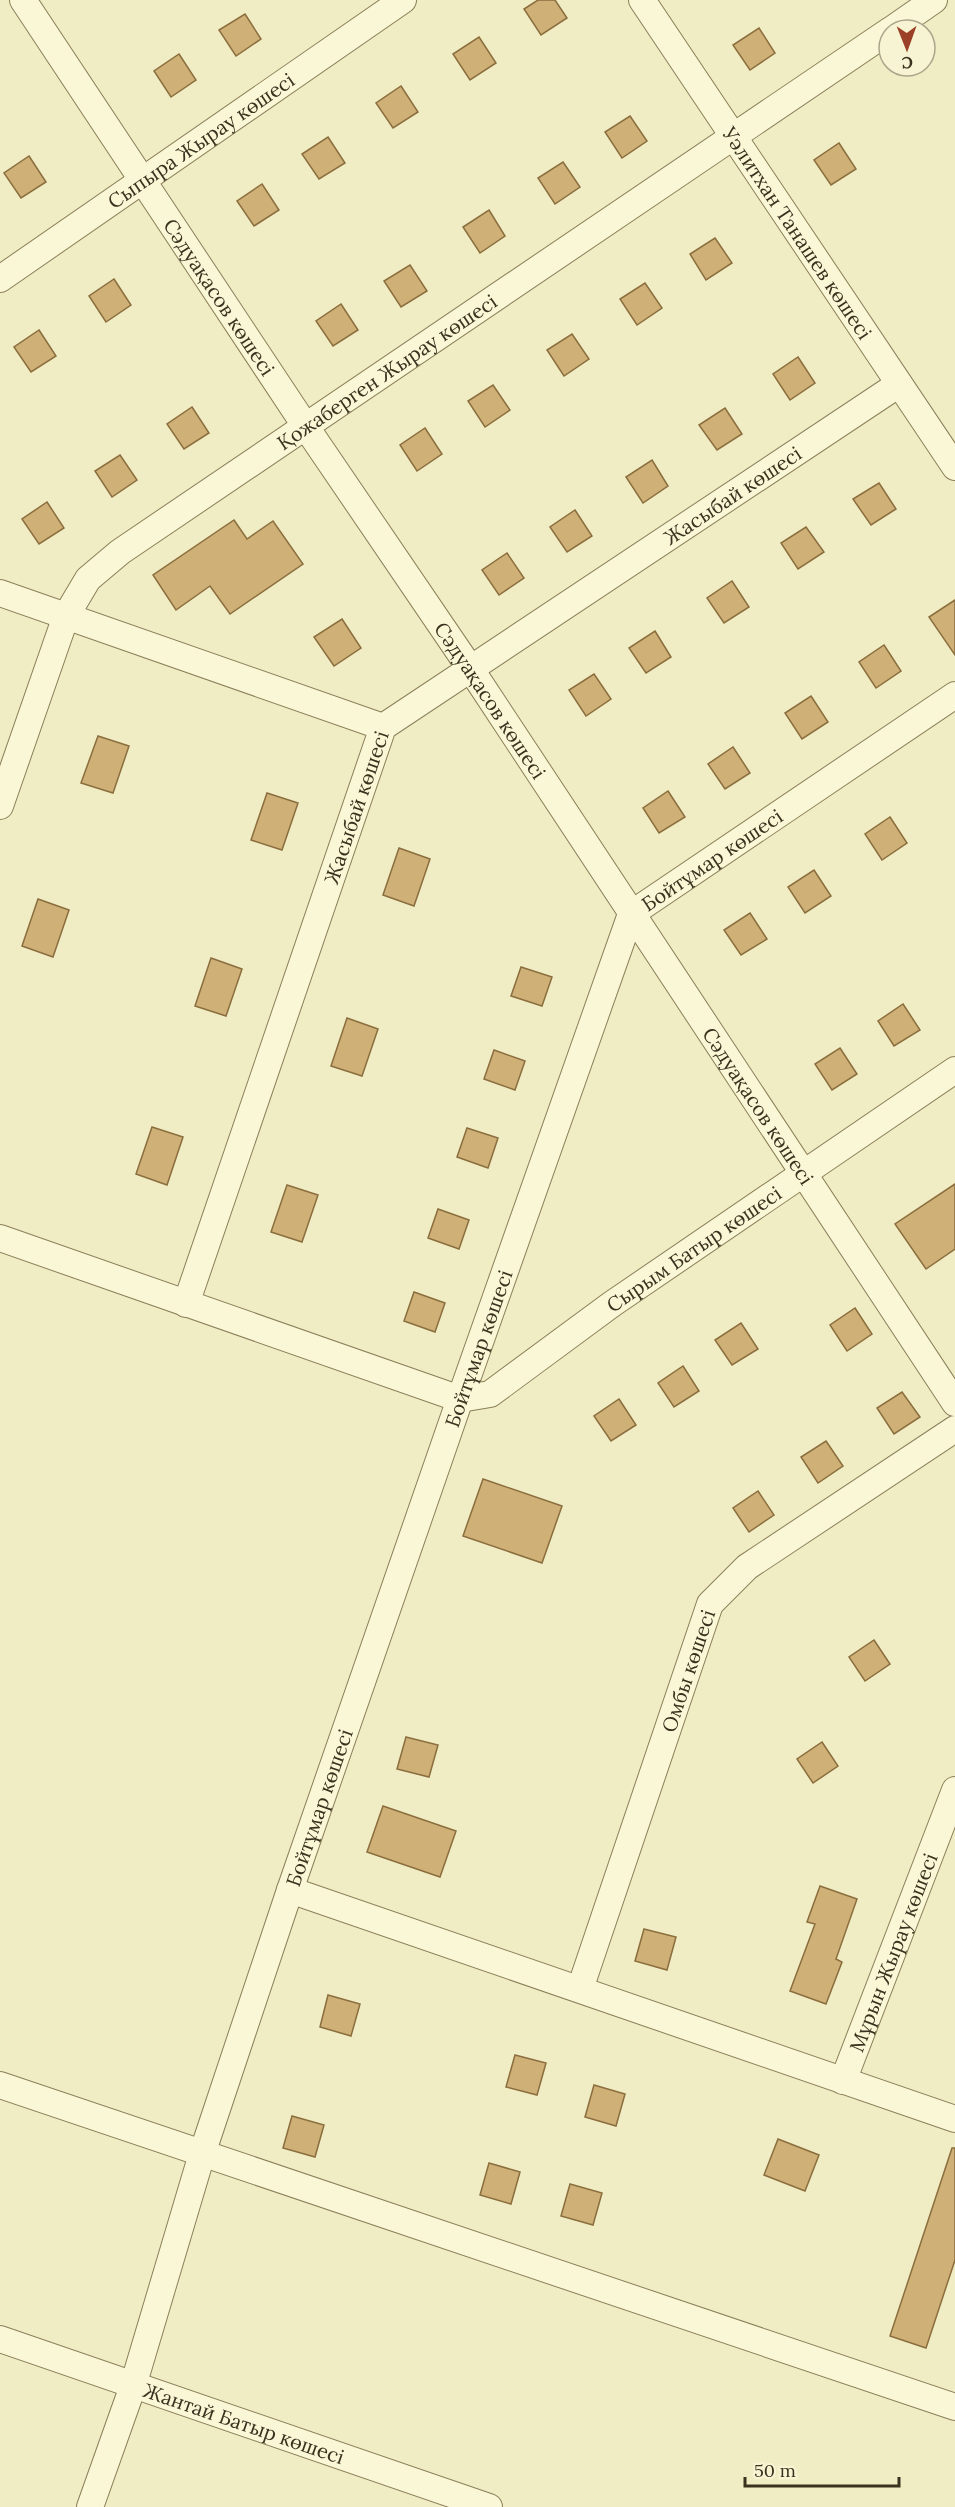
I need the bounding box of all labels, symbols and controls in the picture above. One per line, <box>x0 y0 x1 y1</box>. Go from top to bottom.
north arrow <box>877 18 937 78</box>
text: С <box>902 53 913 73</box>
street label: Сыпыра Жырау көшесі <box>102 67 299 213</box>
street label: Уәлитхан Танашев көшесі <box>717 121 878 344</box>
street label: Сәдуақасов көшесі <box>159 213 281 380</box>
street label: Қожаберген Жырау көшесі <box>272 288 501 455</box>
street label: Жасыбай көшесі <box>659 440 806 550</box>
street label: Сәдуақасов көшесі <box>430 617 552 783</box>
street label: Жасыбай көшесі <box>318 727 393 887</box>
street label: Бойтұмар көшесі <box>636 803 787 916</box>
street label: Сәдуақасов көшесі <box>698 1022 820 1189</box>
street label: Сырым Батыр көшесі <box>601 1180 786 1317</box>
street label: Бойтұмар көшесі <box>439 1266 517 1430</box>
street label: Омбы көшесі <box>655 1606 720 1735</box>
street label: Бойтұмар көшесі <box>280 1726 357 1890</box>
street label: Мұрын Жырау көшесі <box>843 1849 942 2055</box>
street label: Жантай Батыр көшесі <box>140 2377 348 2469</box>
scale bar <box>745 2450 900 2488</box>
text: 50 m <box>754 2459 796 2482</box>

